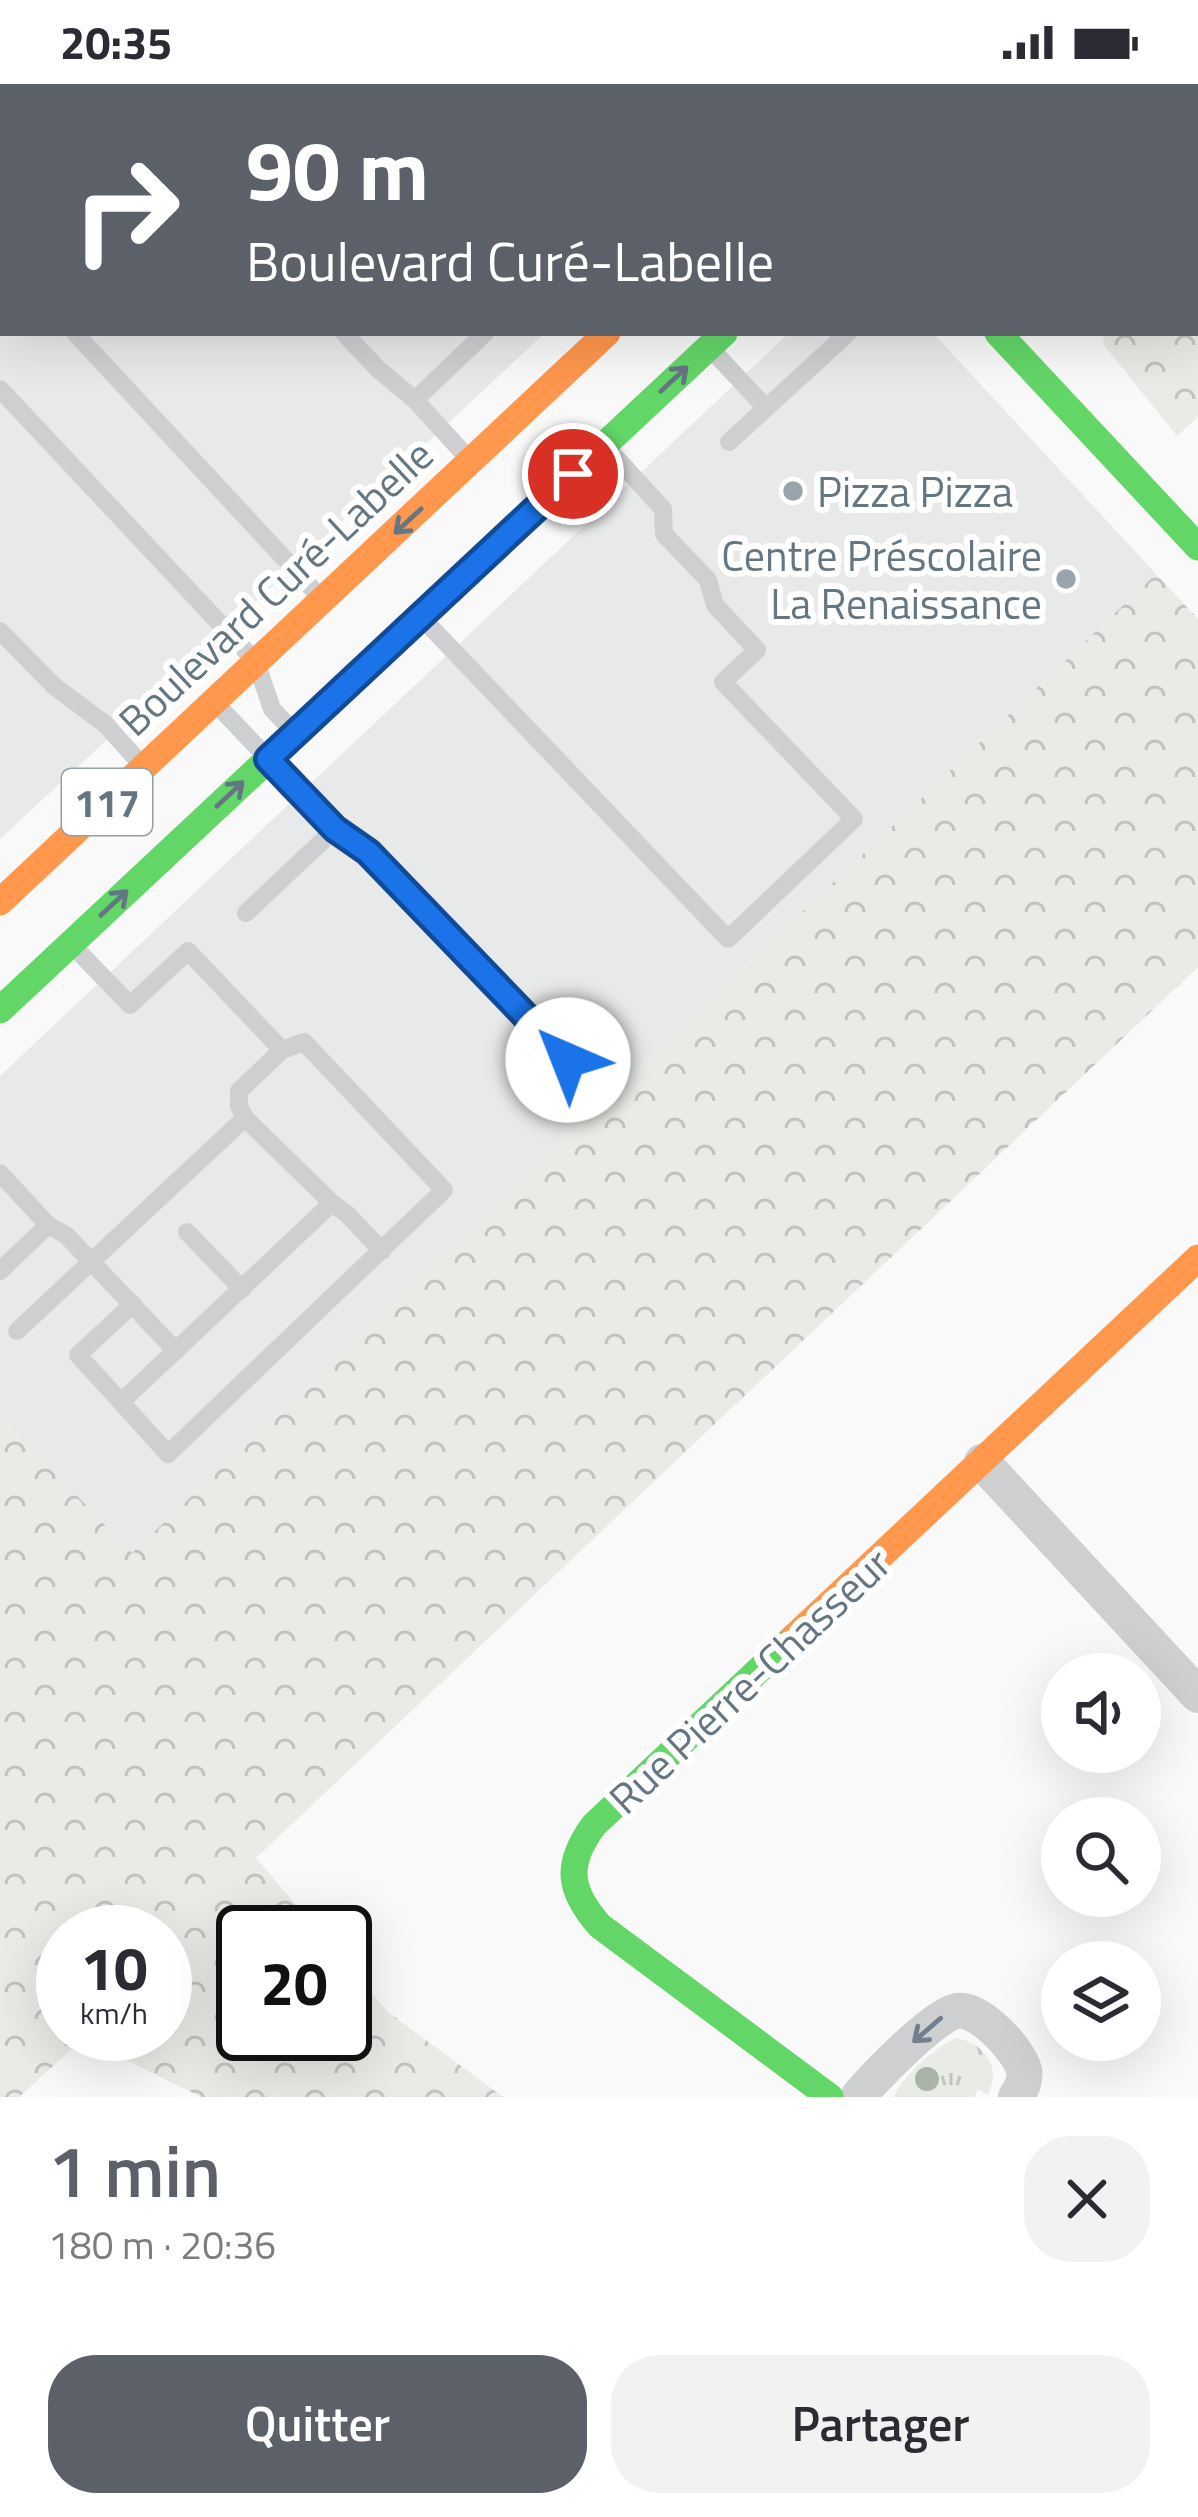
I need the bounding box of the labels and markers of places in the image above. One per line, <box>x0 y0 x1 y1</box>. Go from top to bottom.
pin <box>522 423 624 525</box>
place label: Pizza Pizza <box>817 459 1013 523</box>
marker: Pizza Pizza <box>780 478 806 504</box>
place label: Centre Préscolaire La Renaissance <box>721 523 1042 635</box>
marker: Centre Préscolaire La Renaissance <box>1053 566 1079 592</box>

